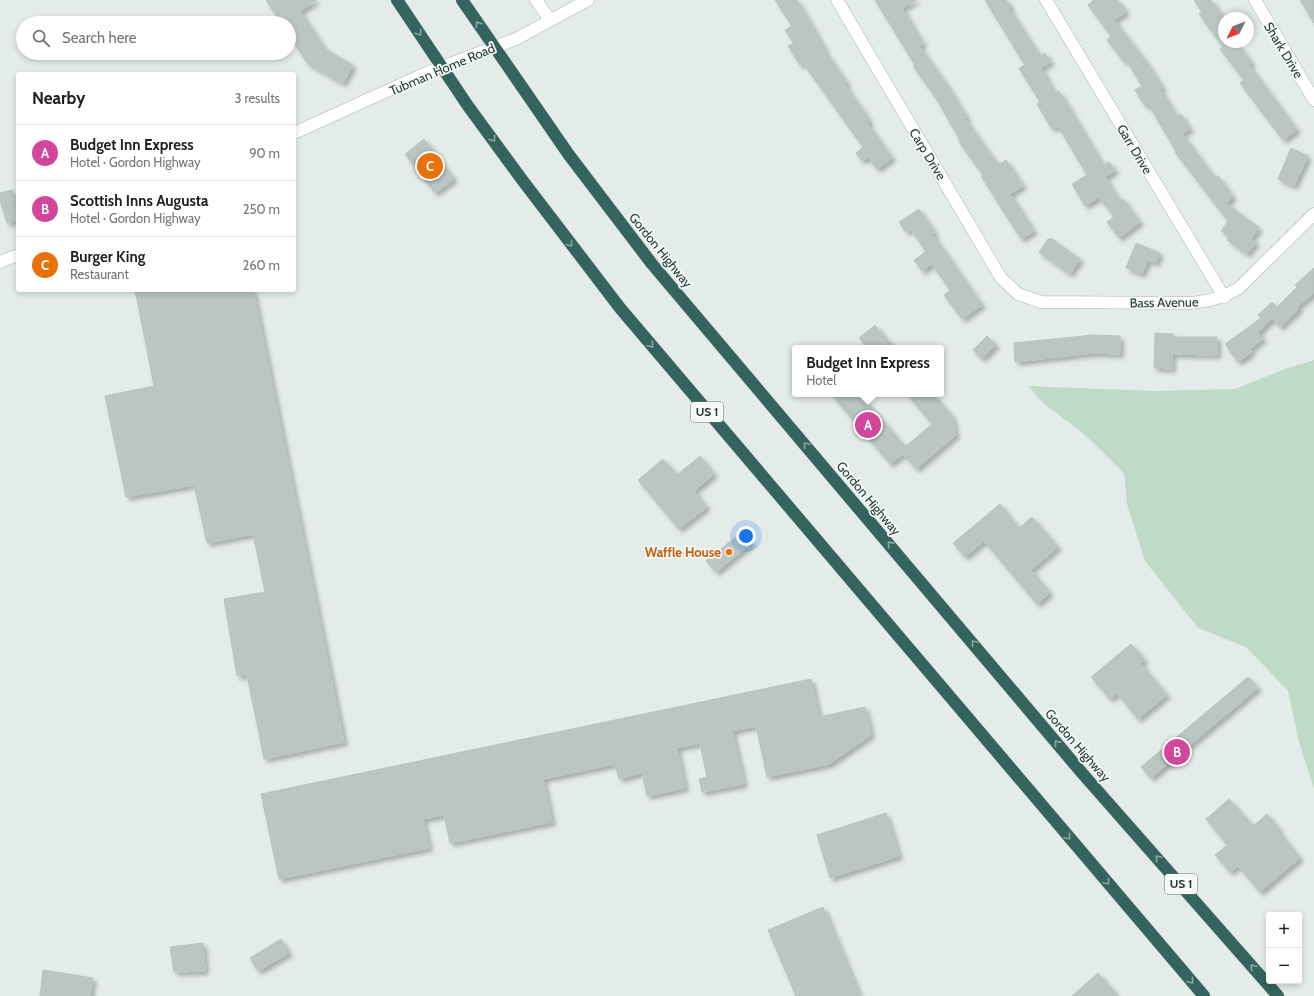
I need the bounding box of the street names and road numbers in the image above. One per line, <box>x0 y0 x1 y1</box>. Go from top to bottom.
street label: Shark Drive <box>1261 19 1307 81</box>
street label: Tubman Home Road <box>387 40 497 98</box>
street label: Garr Drive <box>1114 121 1156 177</box>
street label: Carp Drive <box>906 125 950 183</box>
street label: Gordon Highway <box>626 209 696 291</box>
street label: Bass Avenue <box>1129 293 1199 311</box>
road number: US 1 <box>691 402 723 422</box>
street label: Gordon Highway <box>833 458 905 539</box>
street label: Gordon Highway <box>1042 705 1114 785</box>
road number: US 1 <box>1165 874 1197 894</box>

